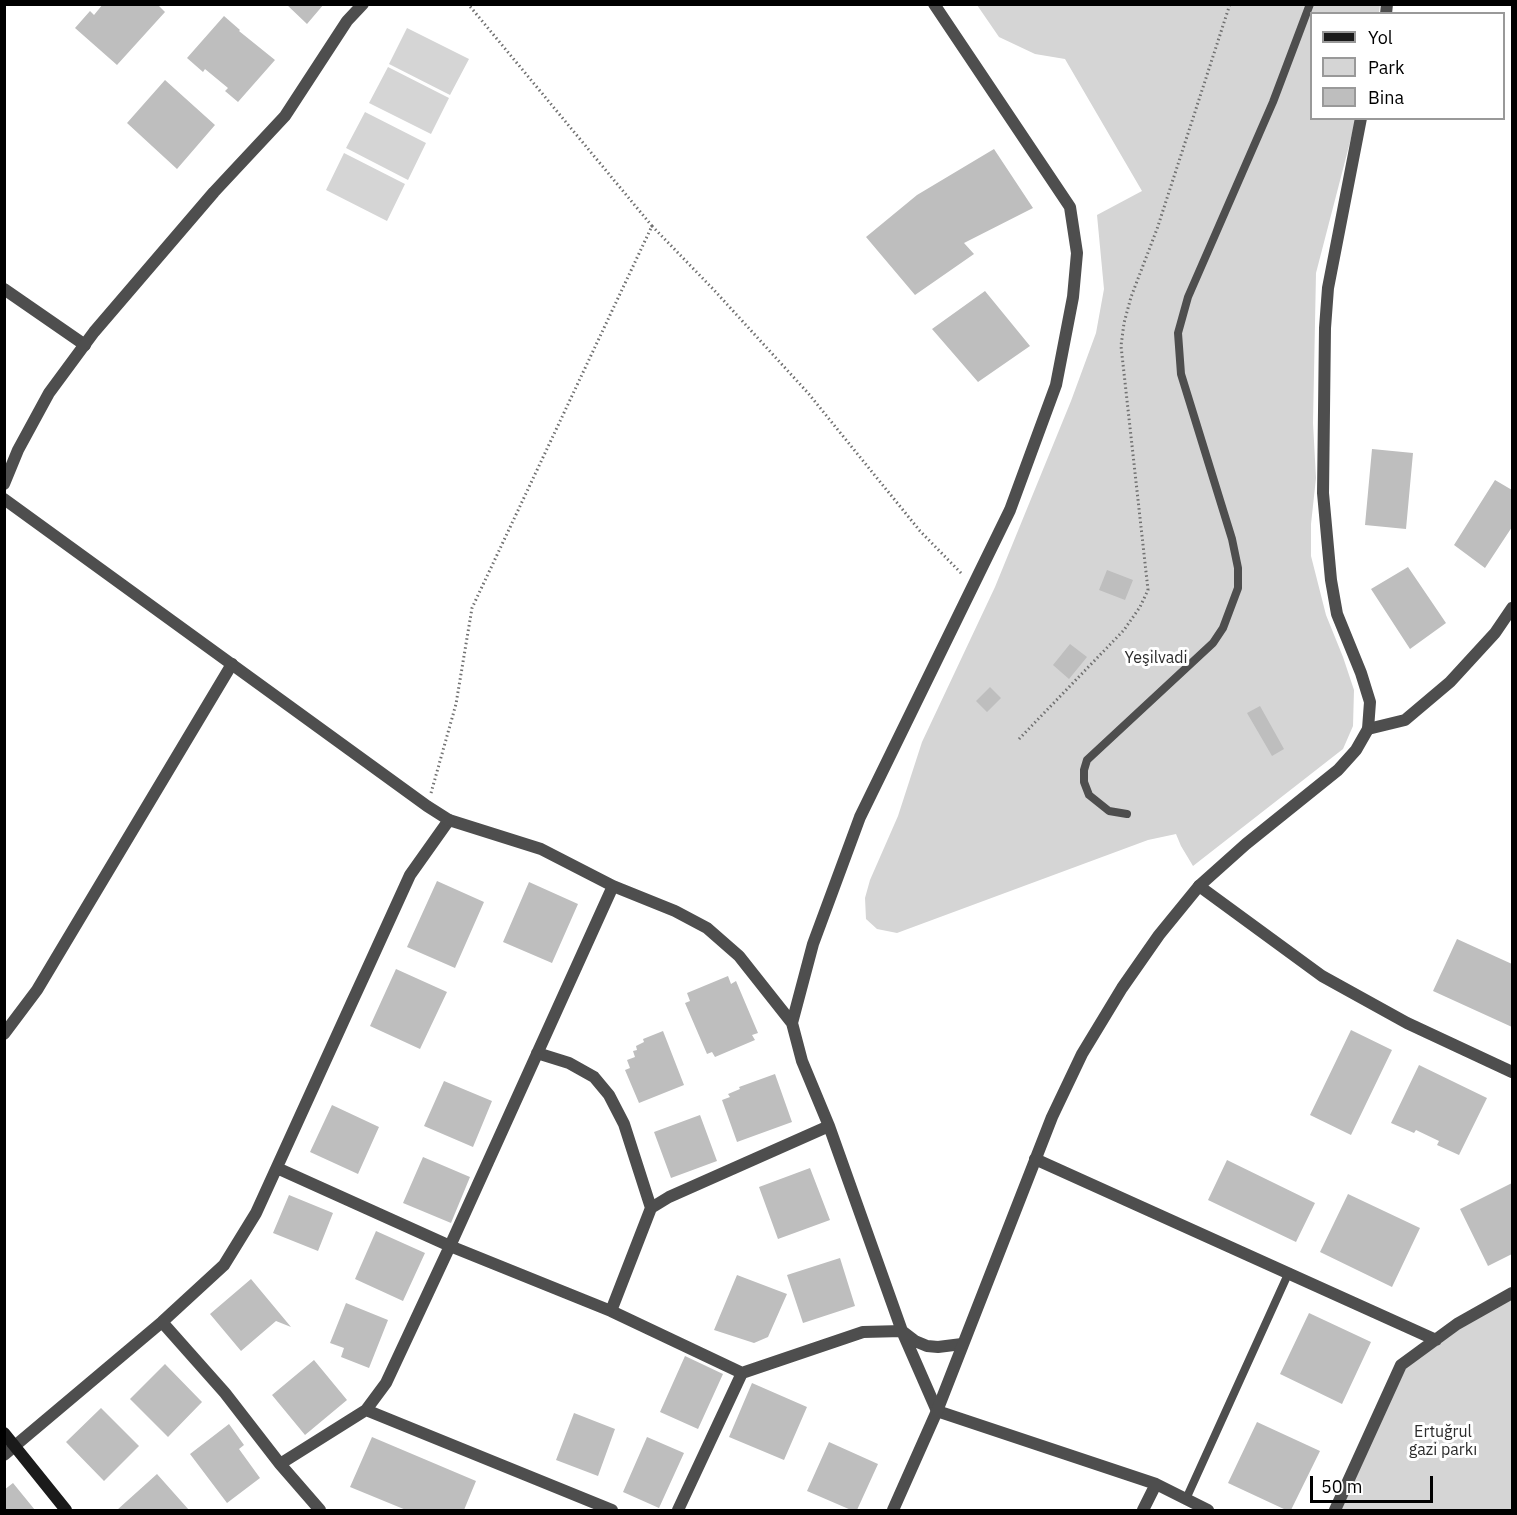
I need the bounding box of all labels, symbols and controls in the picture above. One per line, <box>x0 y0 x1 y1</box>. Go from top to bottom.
legend <box>1310 12 1505 120</box>
text: Yol <box>1368 26 1393 49</box>
text: Park <box>1368 56 1404 79</box>
text: Bina <box>1368 86 1404 109</box>
park label: Yeşilvadi <box>1124 648 1188 668</box>
park label: Ertuğrul gazi parkı <box>1409 1422 1477 1460</box>
scale bar <box>1313 1464 1436 1502</box>
text: 50 m <box>1321 1475 1363 1498</box>

